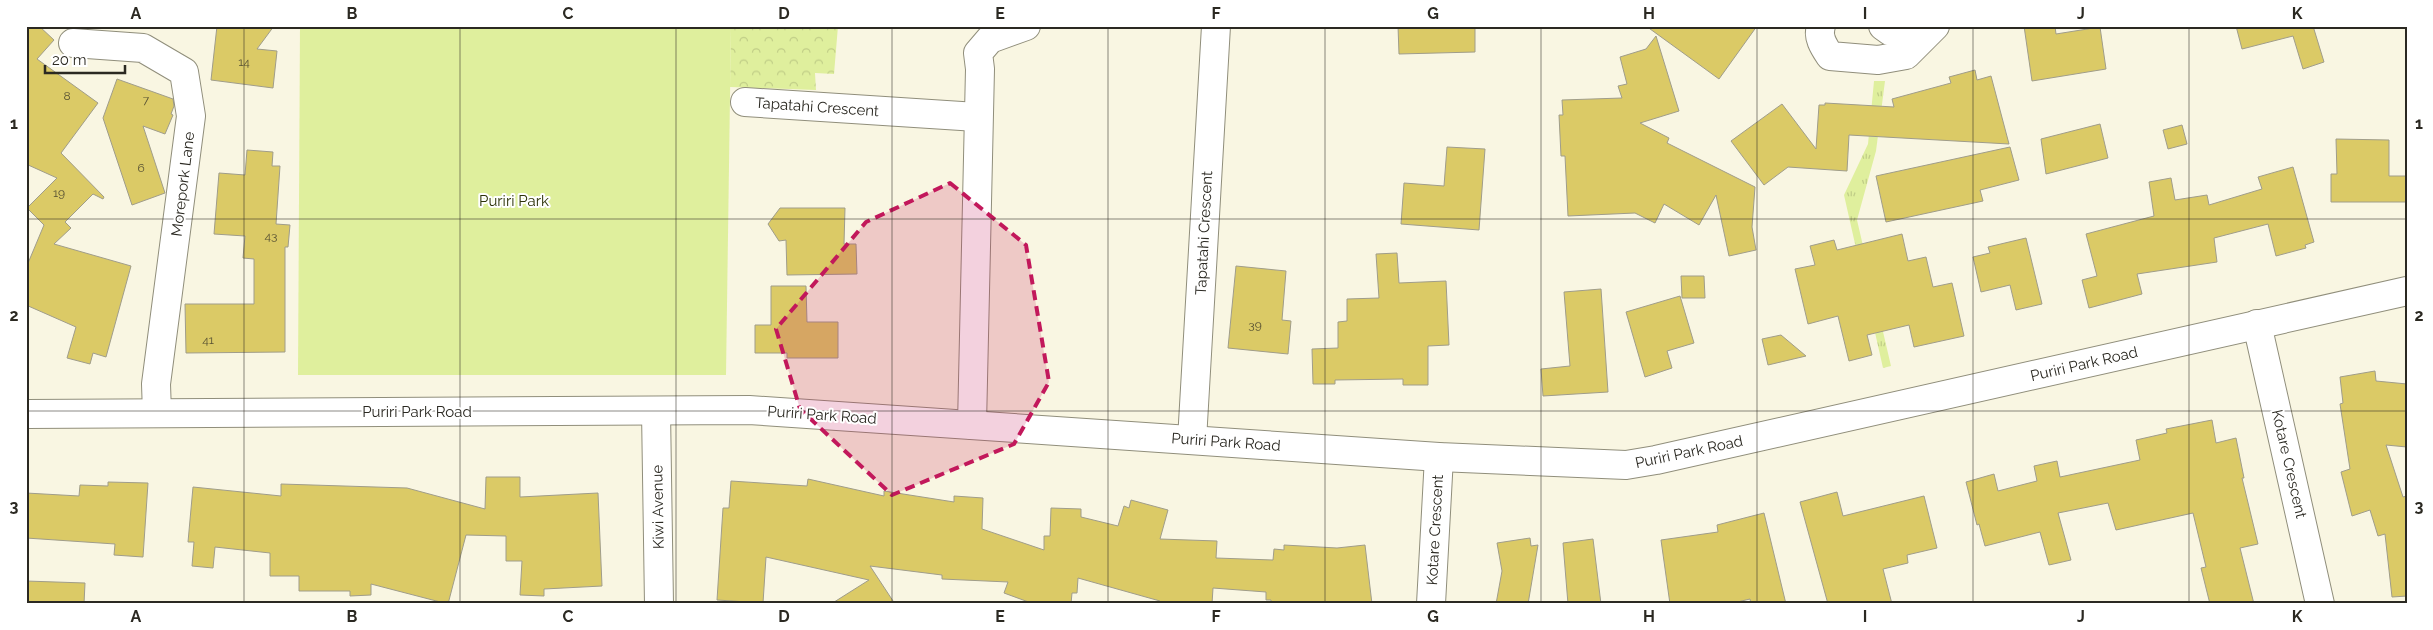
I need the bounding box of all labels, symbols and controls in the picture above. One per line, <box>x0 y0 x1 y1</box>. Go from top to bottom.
text: A <box>131 4 142 23</box>
text: B <box>347 4 358 23</box>
text: C <box>563 4 574 23</box>
text: D <box>778 4 790 23</box>
text: E <box>995 4 1005 23</box>
text: F <box>1211 4 1221 23</box>
text: G <box>1427 4 1439 23</box>
text: H <box>1643 4 1655 23</box>
text: I <box>1863 4 1867 23</box>
text: J <box>2077 4 2085 23</box>
text: K <box>2292 4 2303 23</box>
scale bar <box>45 42 125 74</box>
text: 20 m <box>52 51 87 69</box>
house number: 14 <box>238 55 250 69</box>
house number: 8 <box>63 89 71 103</box>
house number: 7 <box>143 93 150 107</box>
street label: Tapatahi Crescent <box>754 94 880 120</box>
text: 1 <box>10 114 18 133</box>
text: 1 <box>2415 114 2423 133</box>
street label: Morepork Lane <box>168 130 198 237</box>
house number: 6 <box>137 161 145 175</box>
street label: Tapatahi Crescent <box>1192 171 1216 295</box>
house number: 19 <box>53 186 65 200</box>
park label: Puriri Park <box>479 192 549 210</box>
house number: 43 <box>265 229 277 243</box>
text: 2 <box>9 306 19 325</box>
text: 2 <box>2414 306 2424 325</box>
house number: 39 <box>1248 318 1262 332</box>
house number: 41 <box>202 333 214 347</box>
street label: Puriri Park Road <box>2029 343 2139 385</box>
street label: Puriri Park Road <box>767 402 877 428</box>
street label: Puriri Park Road <box>362 403 472 421</box>
street label: Kotare Crescent <box>2268 408 2310 520</box>
street label: Puriri Park Road <box>1171 429 1281 455</box>
street label: Puriri Park Road <box>1634 432 1744 472</box>
street label: Kiwi Avenue <box>648 464 668 549</box>
street label: Kotare Crescent <box>1423 474 1447 586</box>
text: 3 <box>10 497 19 516</box>
text: 3 <box>2415 497 2424 516</box>
text: A <box>131 607 142 626</box>
text: B <box>347 607 358 626</box>
text: C <box>563 607 574 626</box>
text: D <box>778 607 790 626</box>
text: E <box>995 607 1005 626</box>
text: F <box>1211 607 1221 626</box>
text: G <box>1427 607 1439 626</box>
text: H <box>1643 607 1655 626</box>
text: I <box>1863 607 1867 626</box>
text: J <box>2077 607 2085 626</box>
text: K <box>2292 607 2303 626</box>

